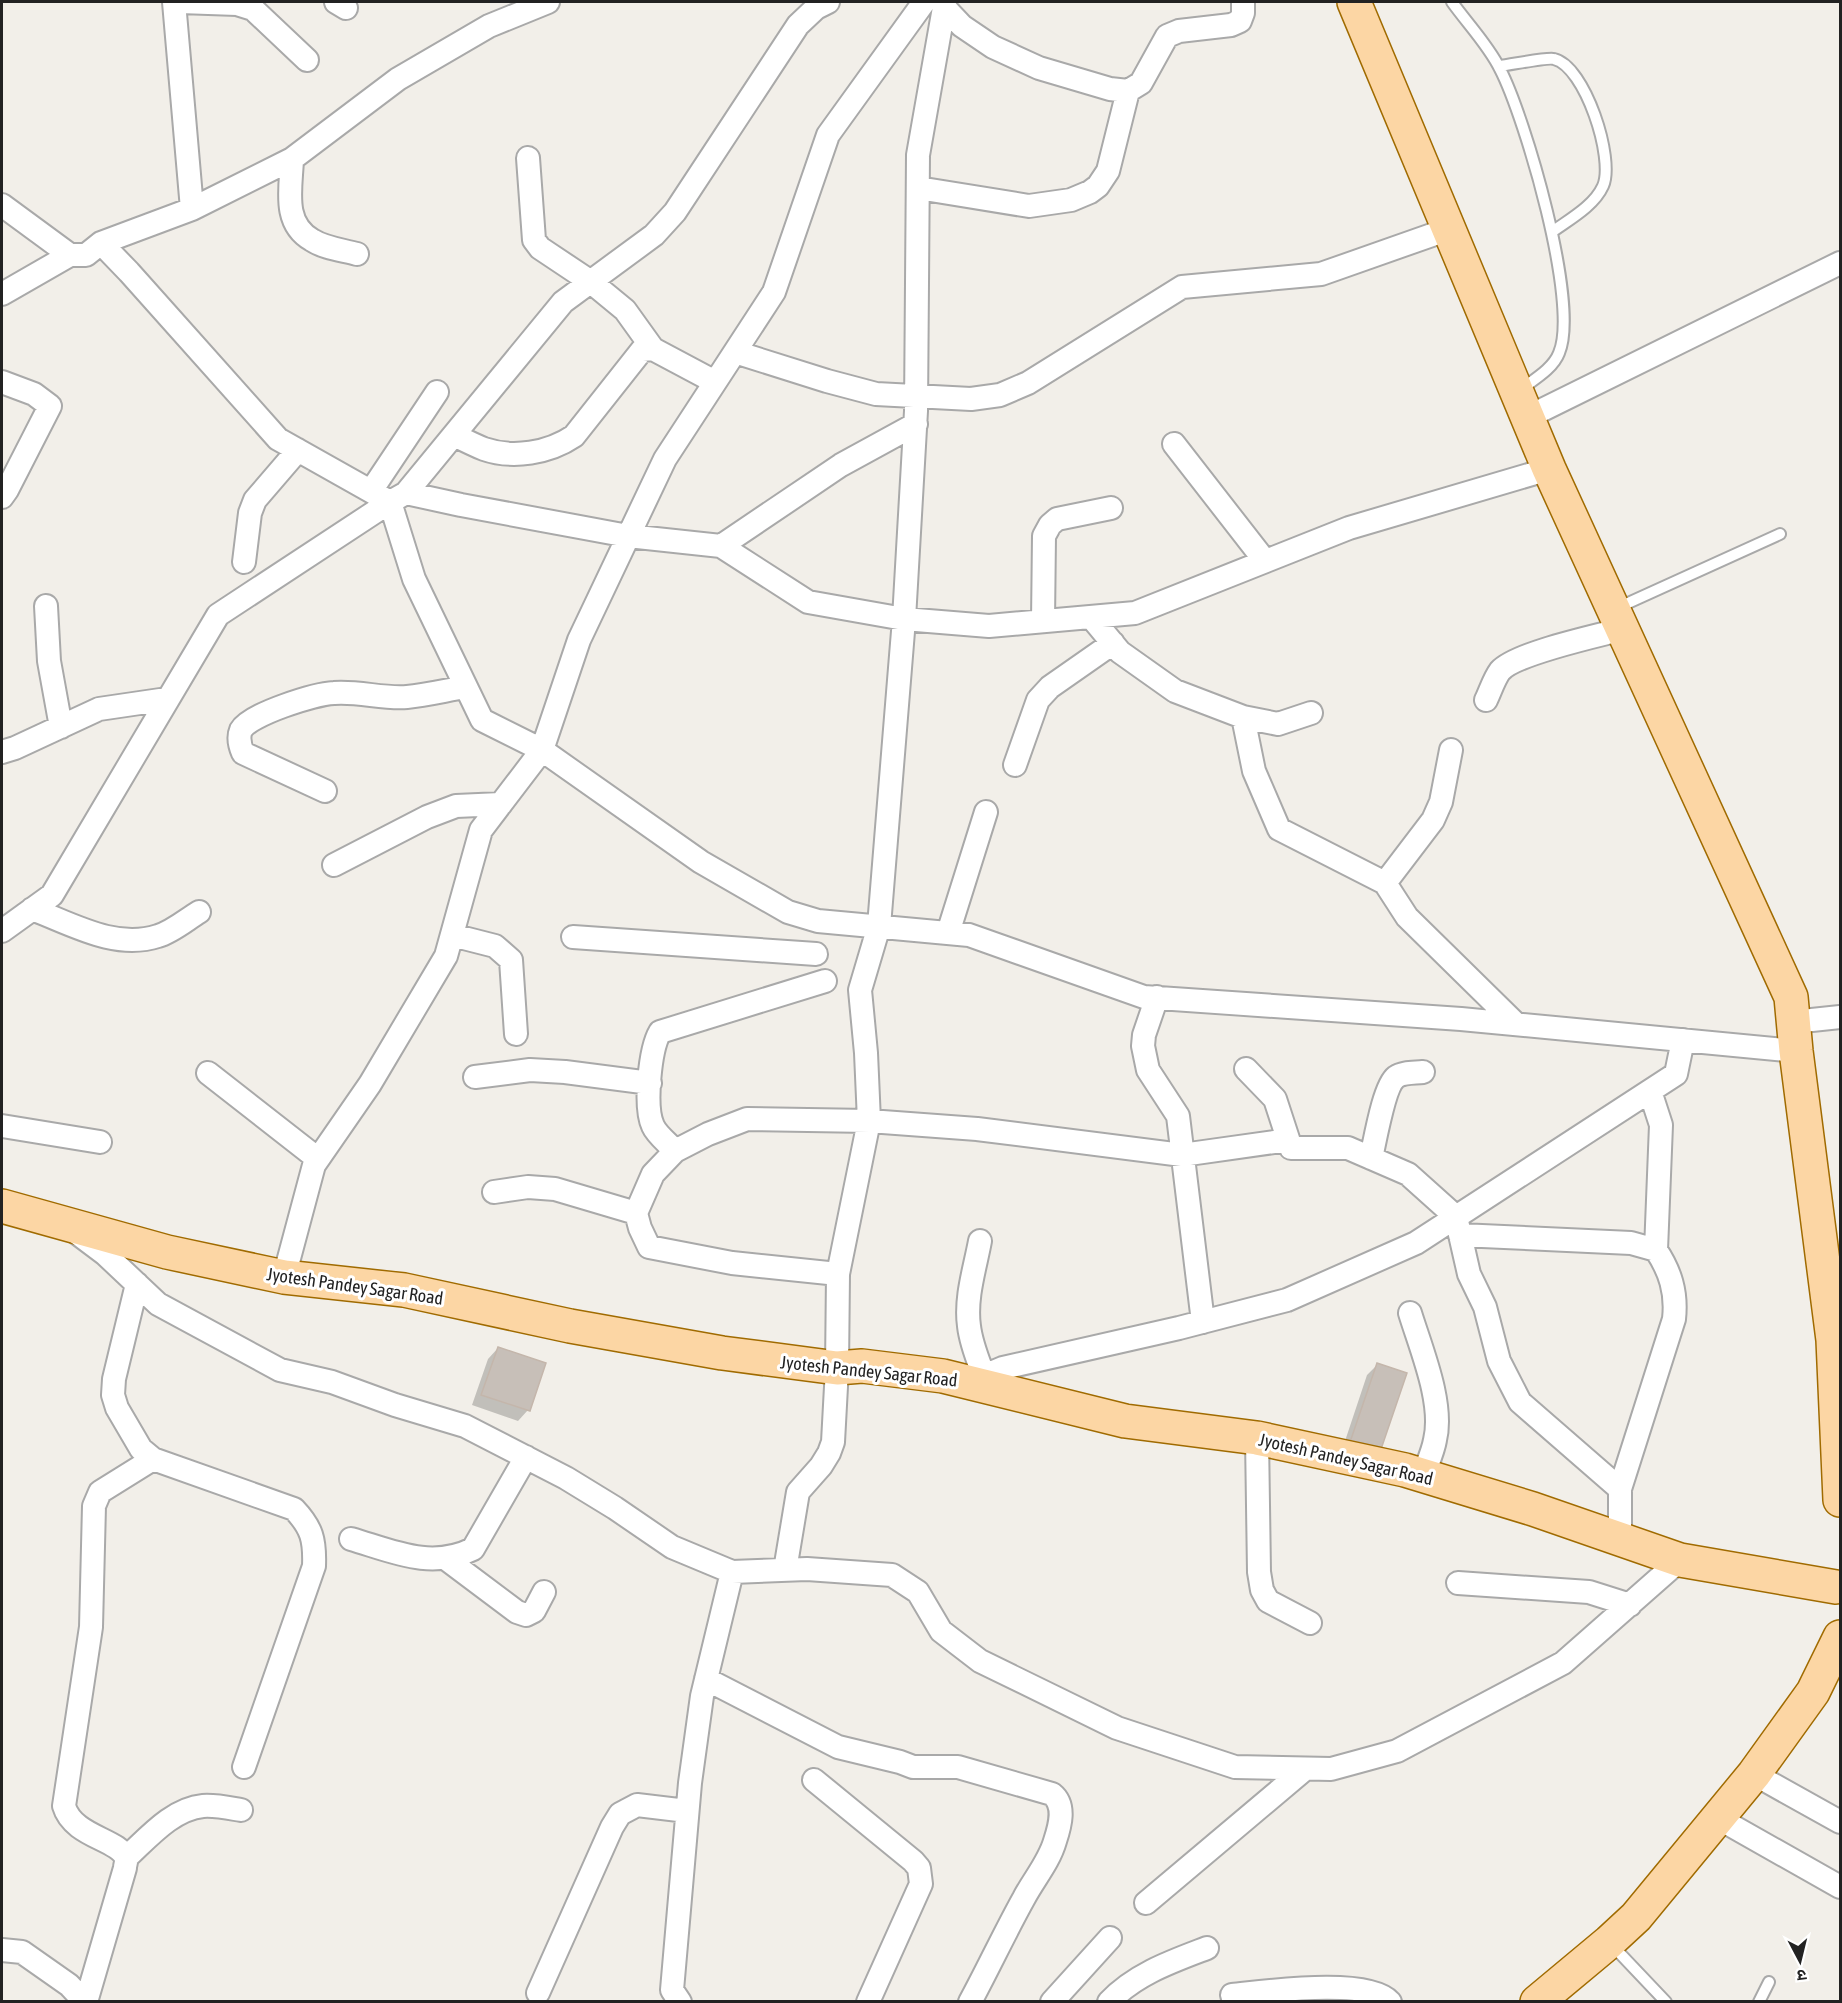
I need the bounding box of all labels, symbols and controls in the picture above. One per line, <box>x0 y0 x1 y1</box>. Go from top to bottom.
street label: Jyotesh Pandey Sagar Road <box>265 1263 445 1309</box>
street label: Jyotesh Pandey Sagar Road <box>779 1351 959 1391</box>
street label: Jyotesh Pandey Sagar Road <box>1257 1429 1435 1489</box>
north arrow <box>1770 1931 1830 1991</box>
text: उ <box>1795 1966 1808 1985</box>

